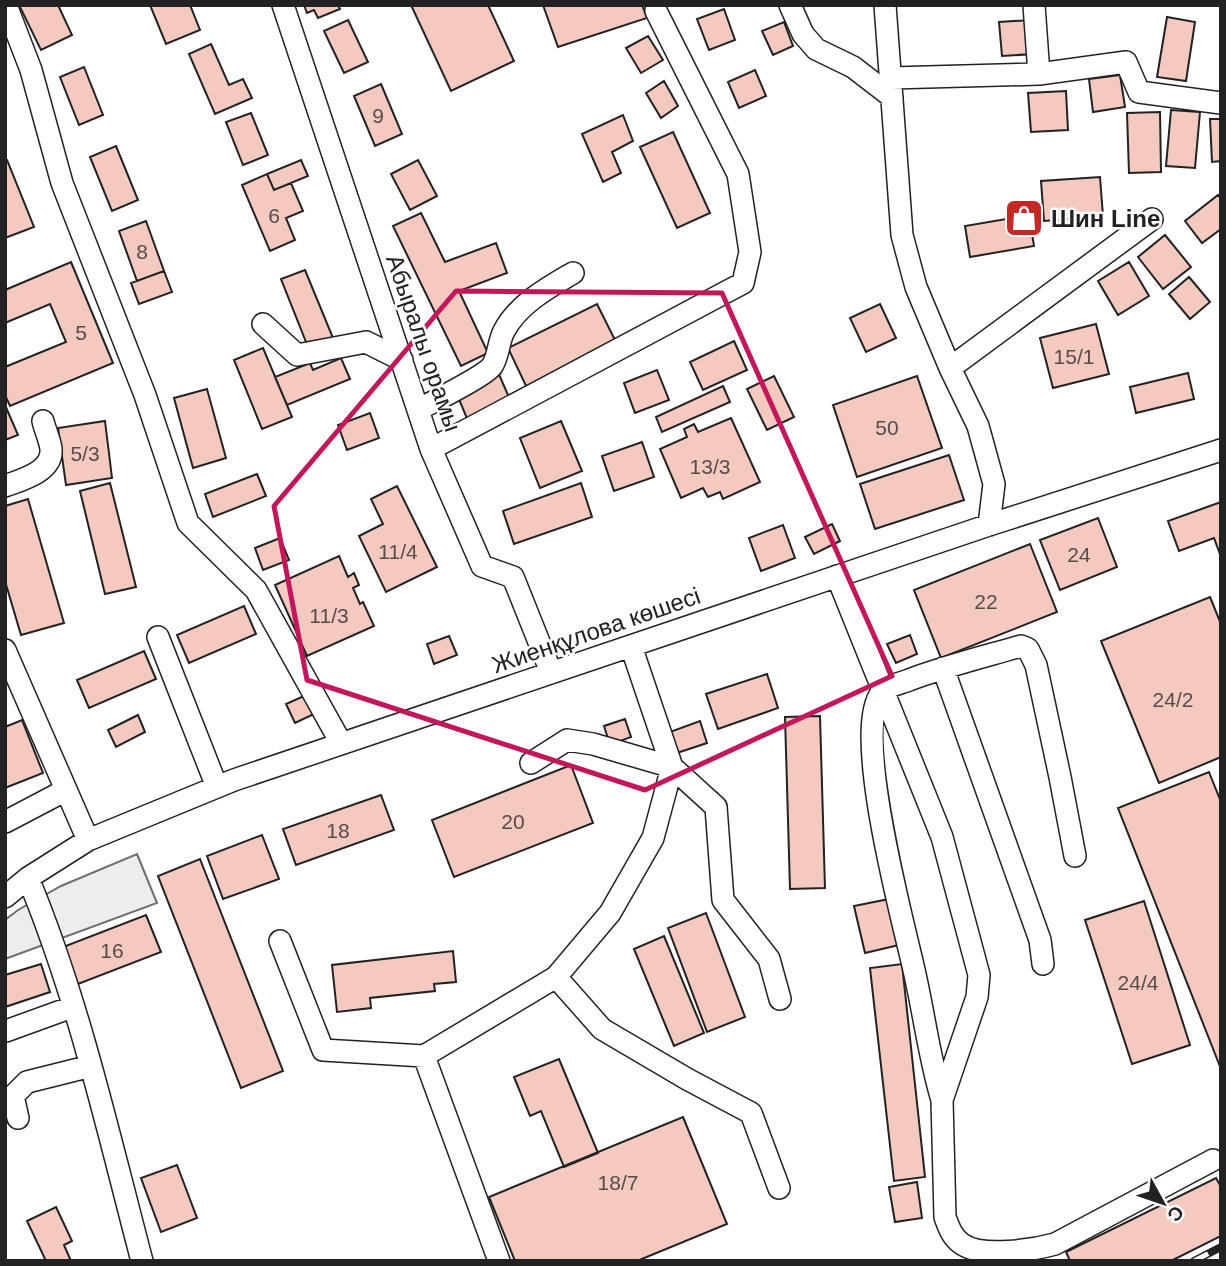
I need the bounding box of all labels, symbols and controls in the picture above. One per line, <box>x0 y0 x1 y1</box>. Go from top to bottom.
house number: 9 <box>372 104 384 127</box>
shop icon: Шин Line <box>1003 197 1045 239</box>
house number: 6 <box>268 204 280 227</box>
place label: Шин Line <box>1051 205 1160 232</box>
house number: 8 <box>136 240 148 263</box>
street label: Абыралы орамы <box>381 251 467 435</box>
house number: 5 <box>75 321 87 344</box>
house number: 15/1 <box>1054 345 1094 368</box>
house number: 50 <box>875 416 899 439</box>
house number: 5/3 <box>70 442 100 465</box>
house number: 13/3 <box>690 455 730 478</box>
house number: 11/4 <box>378 540 418 563</box>
house number: 24 <box>1067 543 1091 566</box>
street label: Жиенқұлова көшесі <box>488 582 704 678</box>
house number: 22 <box>974 590 998 613</box>
house number: 11/3 <box>309 604 349 627</box>
house number: 24/2 <box>1153 688 1193 711</box>
house number: 20 <box>501 810 525 833</box>
house number: 18 <box>326 819 350 842</box>
house number: 16 <box>100 939 124 962</box>
house number: 24/4 <box>1118 971 1159 994</box>
north arrow <box>1128 1168 1198 1238</box>
house number: 18/7 <box>598 1171 638 1194</box>
text: С <box>1163 1202 1188 1226</box>

